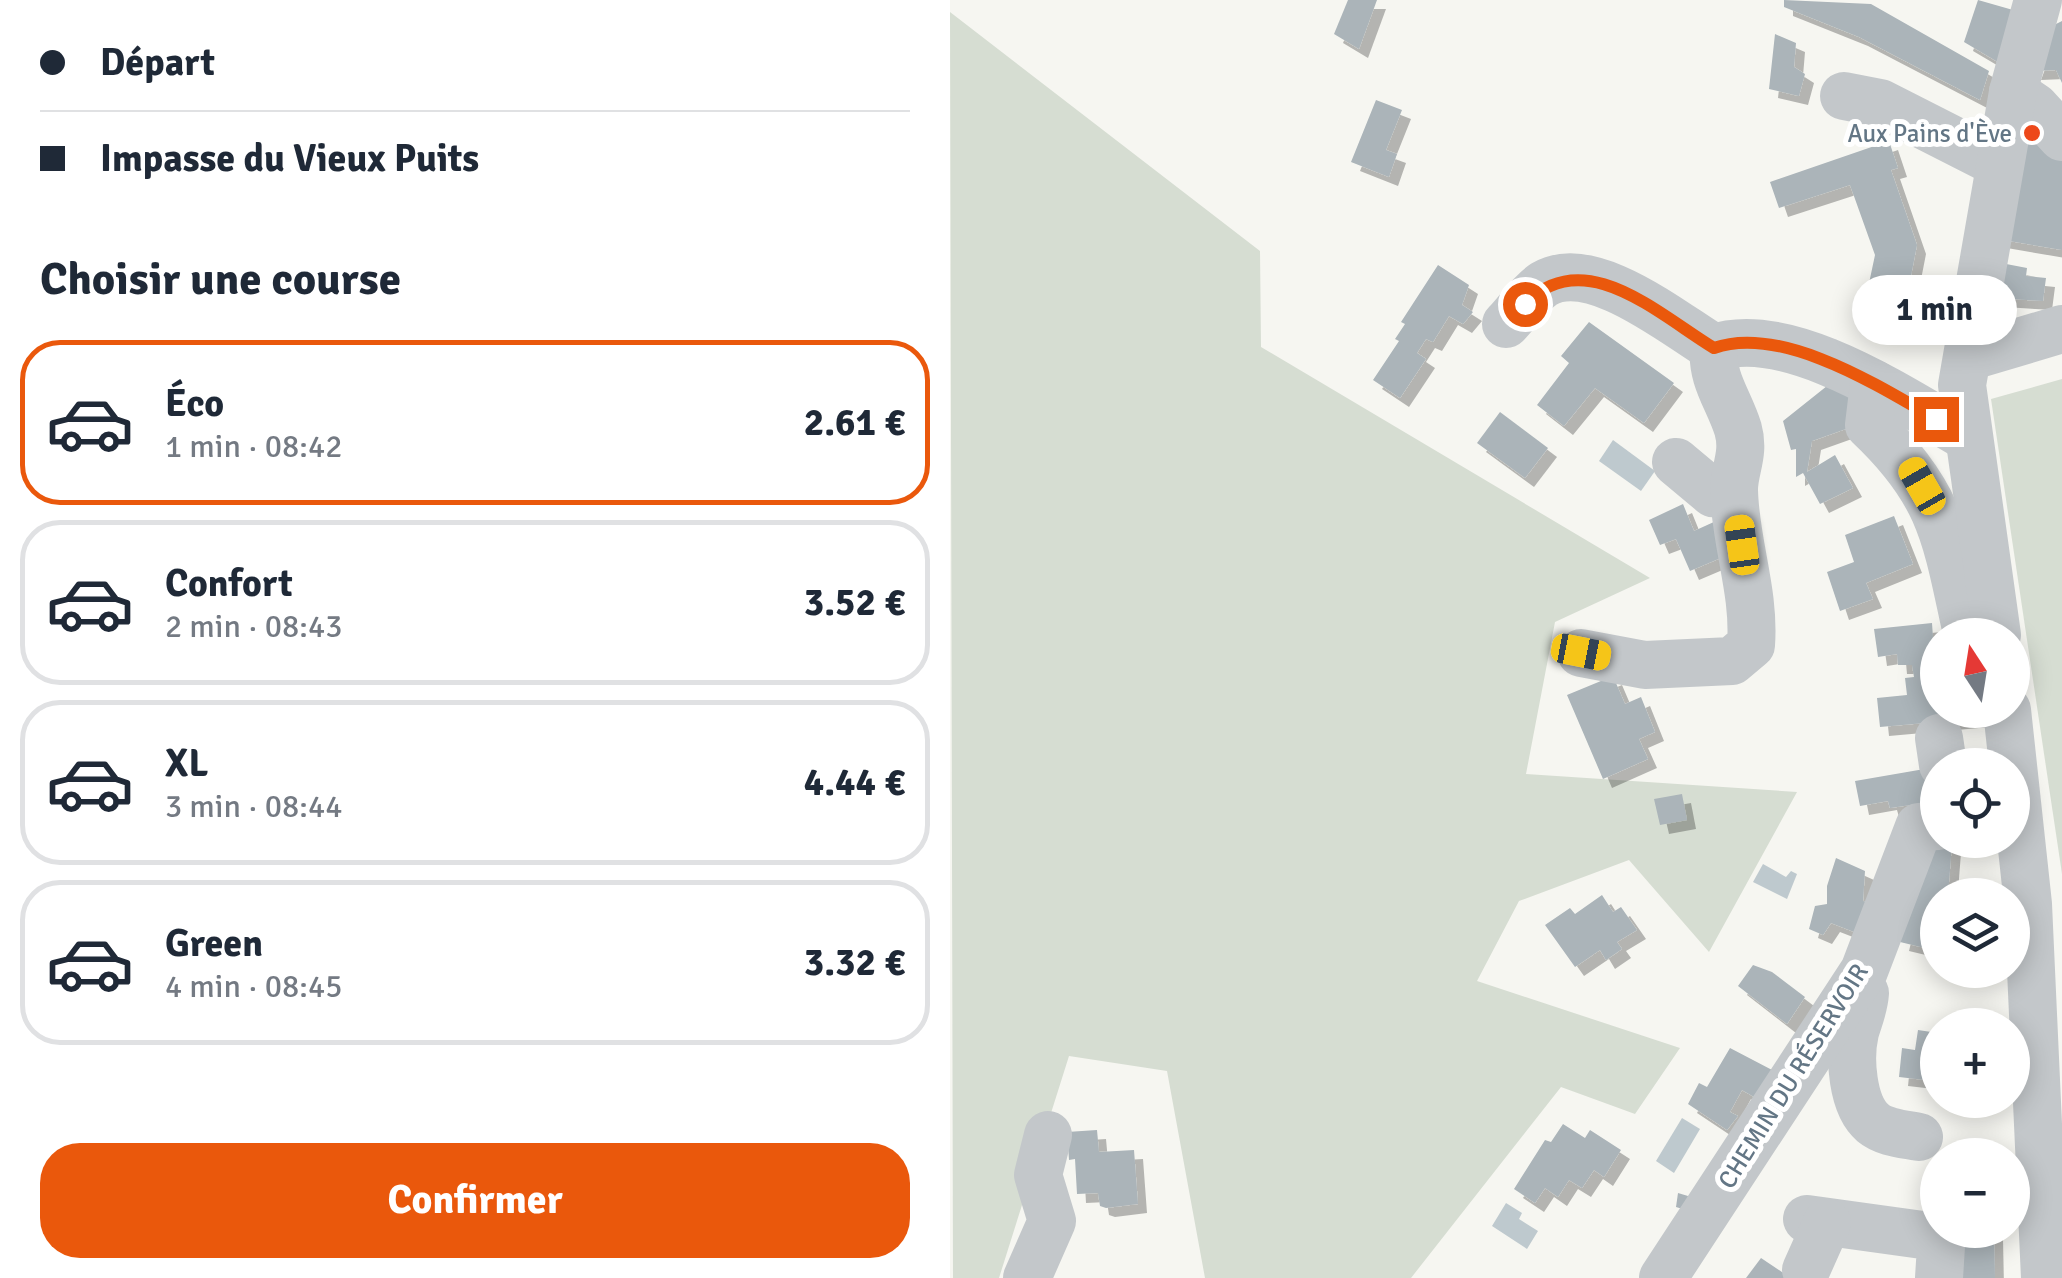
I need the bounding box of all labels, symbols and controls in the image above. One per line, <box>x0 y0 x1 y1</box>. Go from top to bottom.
text: Départ <box>100 39 215 86</box>
place label: Aux Pains d'Ève <box>1847 118 2012 149</box>
marker: Aux Pains d'Ève <box>2021 122 2043 144</box>
text: Impasse du Vieux Puits <box>100 135 479 182</box>
text: Choisir une course <box>40 252 401 307</box>
callout: 1 min <box>1854 274 2018 344</box>
route start <box>1503 282 1548 327</box>
text: 1 min <box>1896 290 1973 329</box>
icon: car <box>45 378 135 468</box>
text: Éco <box>165 380 224 427</box>
route end <box>1914 397 1959 442</box>
text: 2.61 € <box>804 399 905 446</box>
text: 1 min · 08:42 <box>165 427 343 466</box>
car <box>1894 453 1950 519</box>
car <box>1723 513 1761 577</box>
icon: car <box>45 558 135 648</box>
text: Confort <box>165 560 293 607</box>
text: 3.52 € <box>804 579 905 626</box>
text: 2 min · 08:43 <box>165 607 343 646</box>
north arrow <box>1920 618 2030 728</box>
map controls <box>1920 618 2030 1248</box>
car <box>1549 632 1613 672</box>
icon: car <box>45 738 135 828</box>
text: XL <box>165 740 208 787</box>
button: locate <box>1920 748 2030 858</box>
text: 4.44 € <box>804 759 905 806</box>
text: 3 min · 08:44 <box>165 787 343 826</box>
button: layers <box>1920 878 2030 988</box>
icon: car <box>45 918 135 1008</box>
text: Green <box>165 920 263 967</box>
text: 3.32 € <box>804 939 905 986</box>
street label: CHEMIN DU RÉSERVOIR <box>1711 958 1875 1194</box>
text: 4 min · 08:45 <box>165 967 343 1006</box>
button: + <box>1920 1008 2030 1118</box>
button: − <box>1920 1138 2030 1248</box>
button: Confirmer <box>40 1143 910 1258</box>

